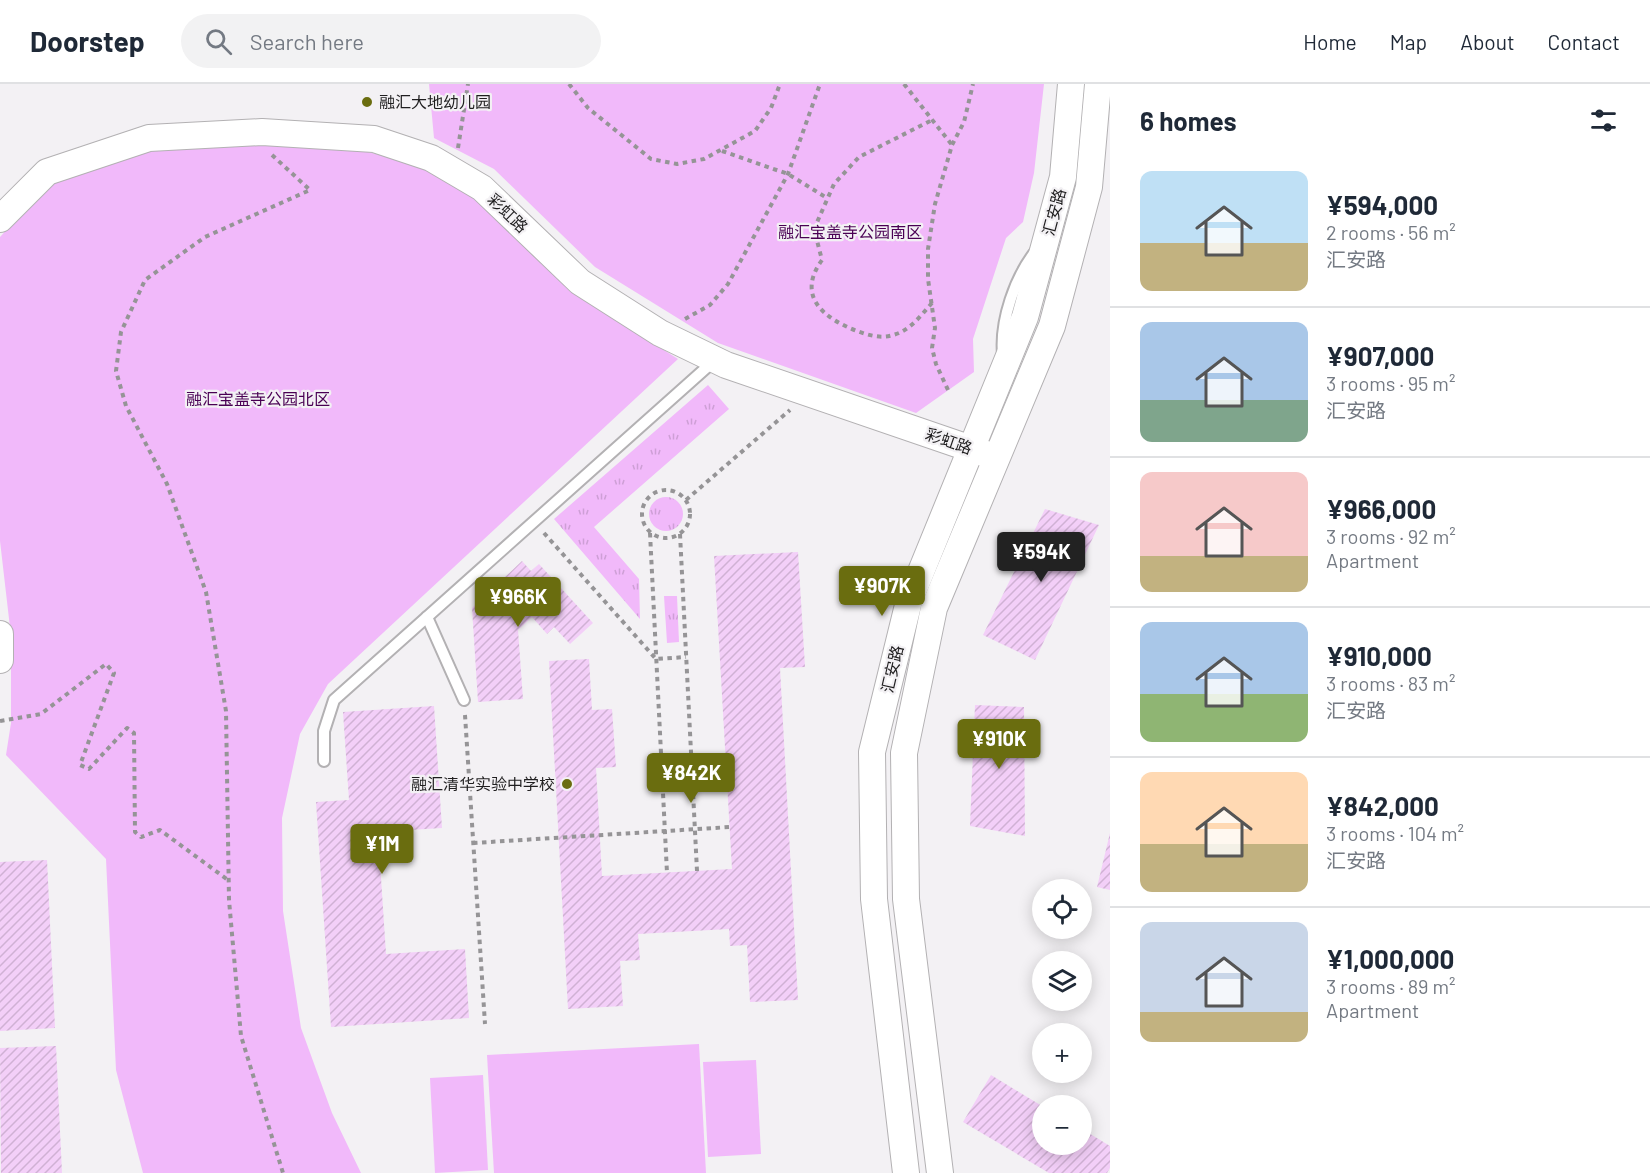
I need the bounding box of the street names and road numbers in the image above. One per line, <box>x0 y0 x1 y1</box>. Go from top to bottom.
street label: 汇安路 <box>1038 186 1069 238</box>
street label: 彩虹路 <box>484 189 532 236</box>
street label: 彩虹路 <box>923 424 975 457</box>
street label: 汇安路 <box>877 643 906 694</box>

